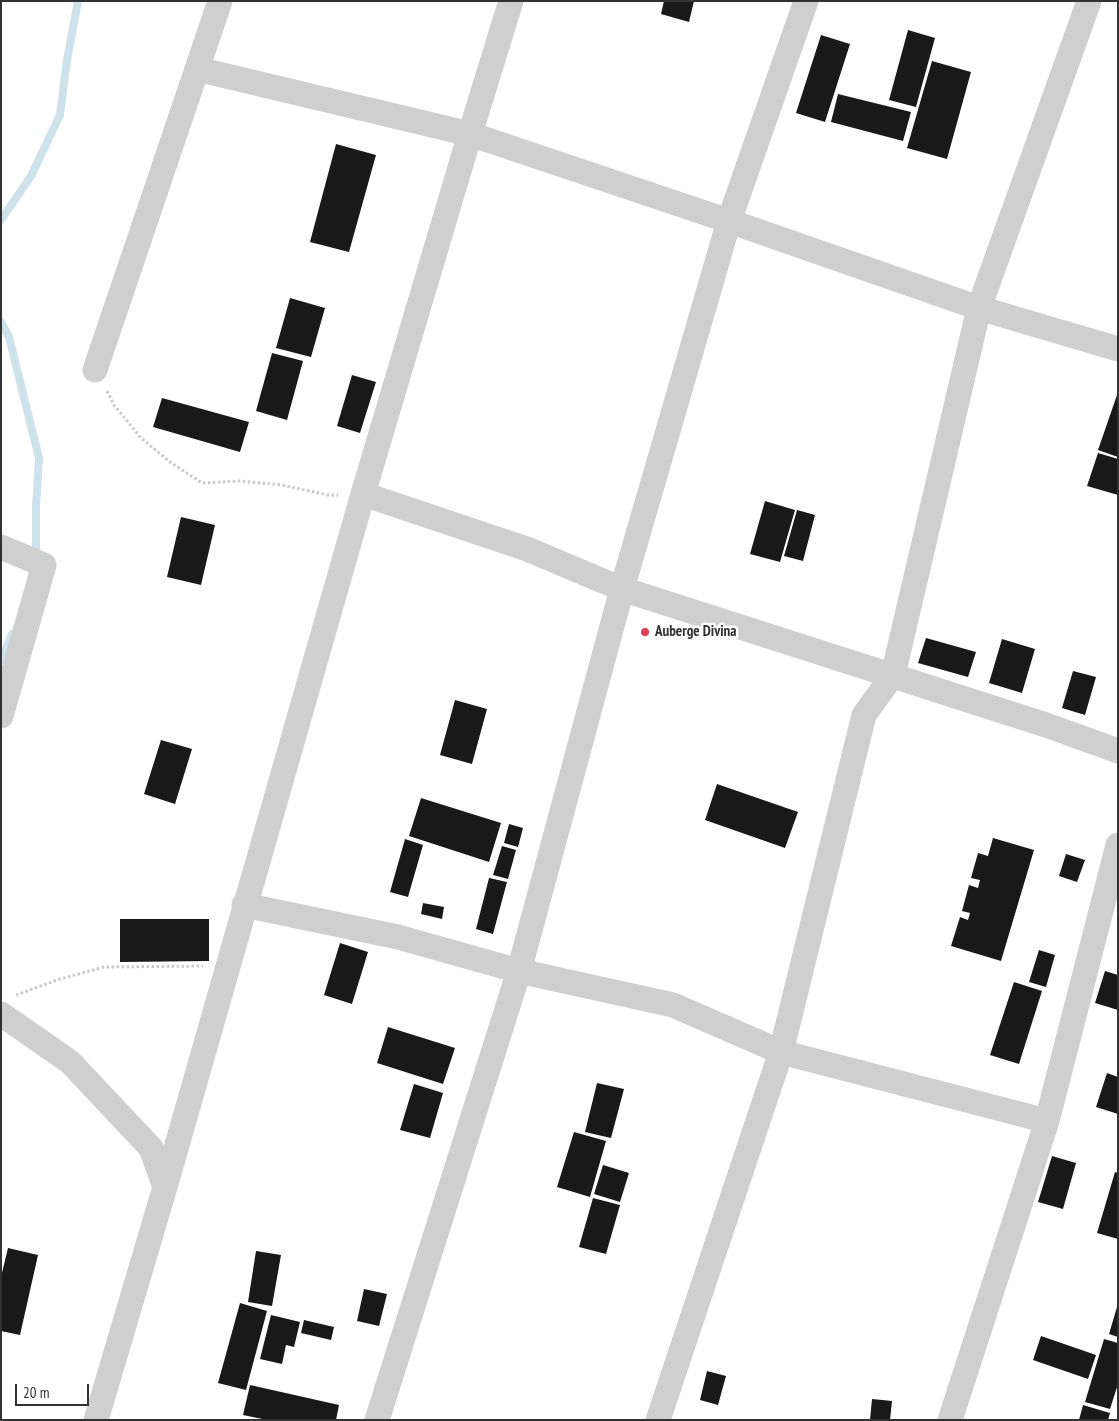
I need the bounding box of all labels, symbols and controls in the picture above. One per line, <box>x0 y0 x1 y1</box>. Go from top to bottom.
place label: Auberge Divina <box>655 623 736 641</box>
marker: Auberge Divina <box>639 626 651 638</box>
scale bar <box>18 1374 91 1406</box>
text: 20 m <box>23 1383 49 1402</box>

